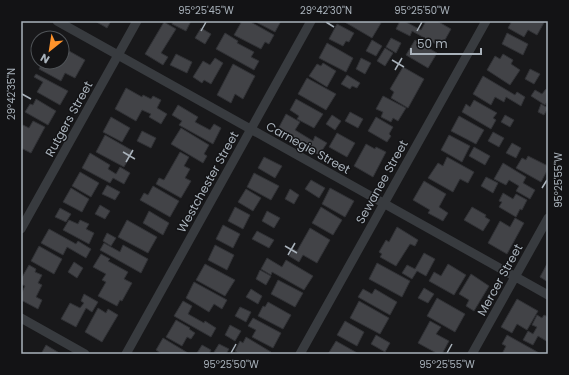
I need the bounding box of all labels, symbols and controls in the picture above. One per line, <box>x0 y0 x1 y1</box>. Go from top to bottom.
text: 95°25'45"W <box>178 3 234 18</box>
text: 29°42'30"N <box>300 3 352 18</box>
text: 95°25'50"W <box>394 3 450 18</box>
north arrow <box>30 30 70 70</box>
scale bar <box>411 30 481 56</box>
text: 50 m <box>417 35 448 52</box>
text: N <box>37 50 53 68</box>
text: 29°42'35"N <box>4 68 19 120</box>
street label: Rutgers Street <box>41 78 96 160</box>
street label: Carnegie Street <box>263 117 353 178</box>
street label: Westchester Street <box>173 128 242 235</box>
street label: Sewanee Street <box>352 137 412 227</box>
text: 95°25'55"W <box>551 152 566 208</box>
street label: Mercer Street <box>473 241 526 319</box>
text: 95°25'50"W <box>203 357 259 372</box>
text: 95°25'55"W <box>419 357 475 372</box>

